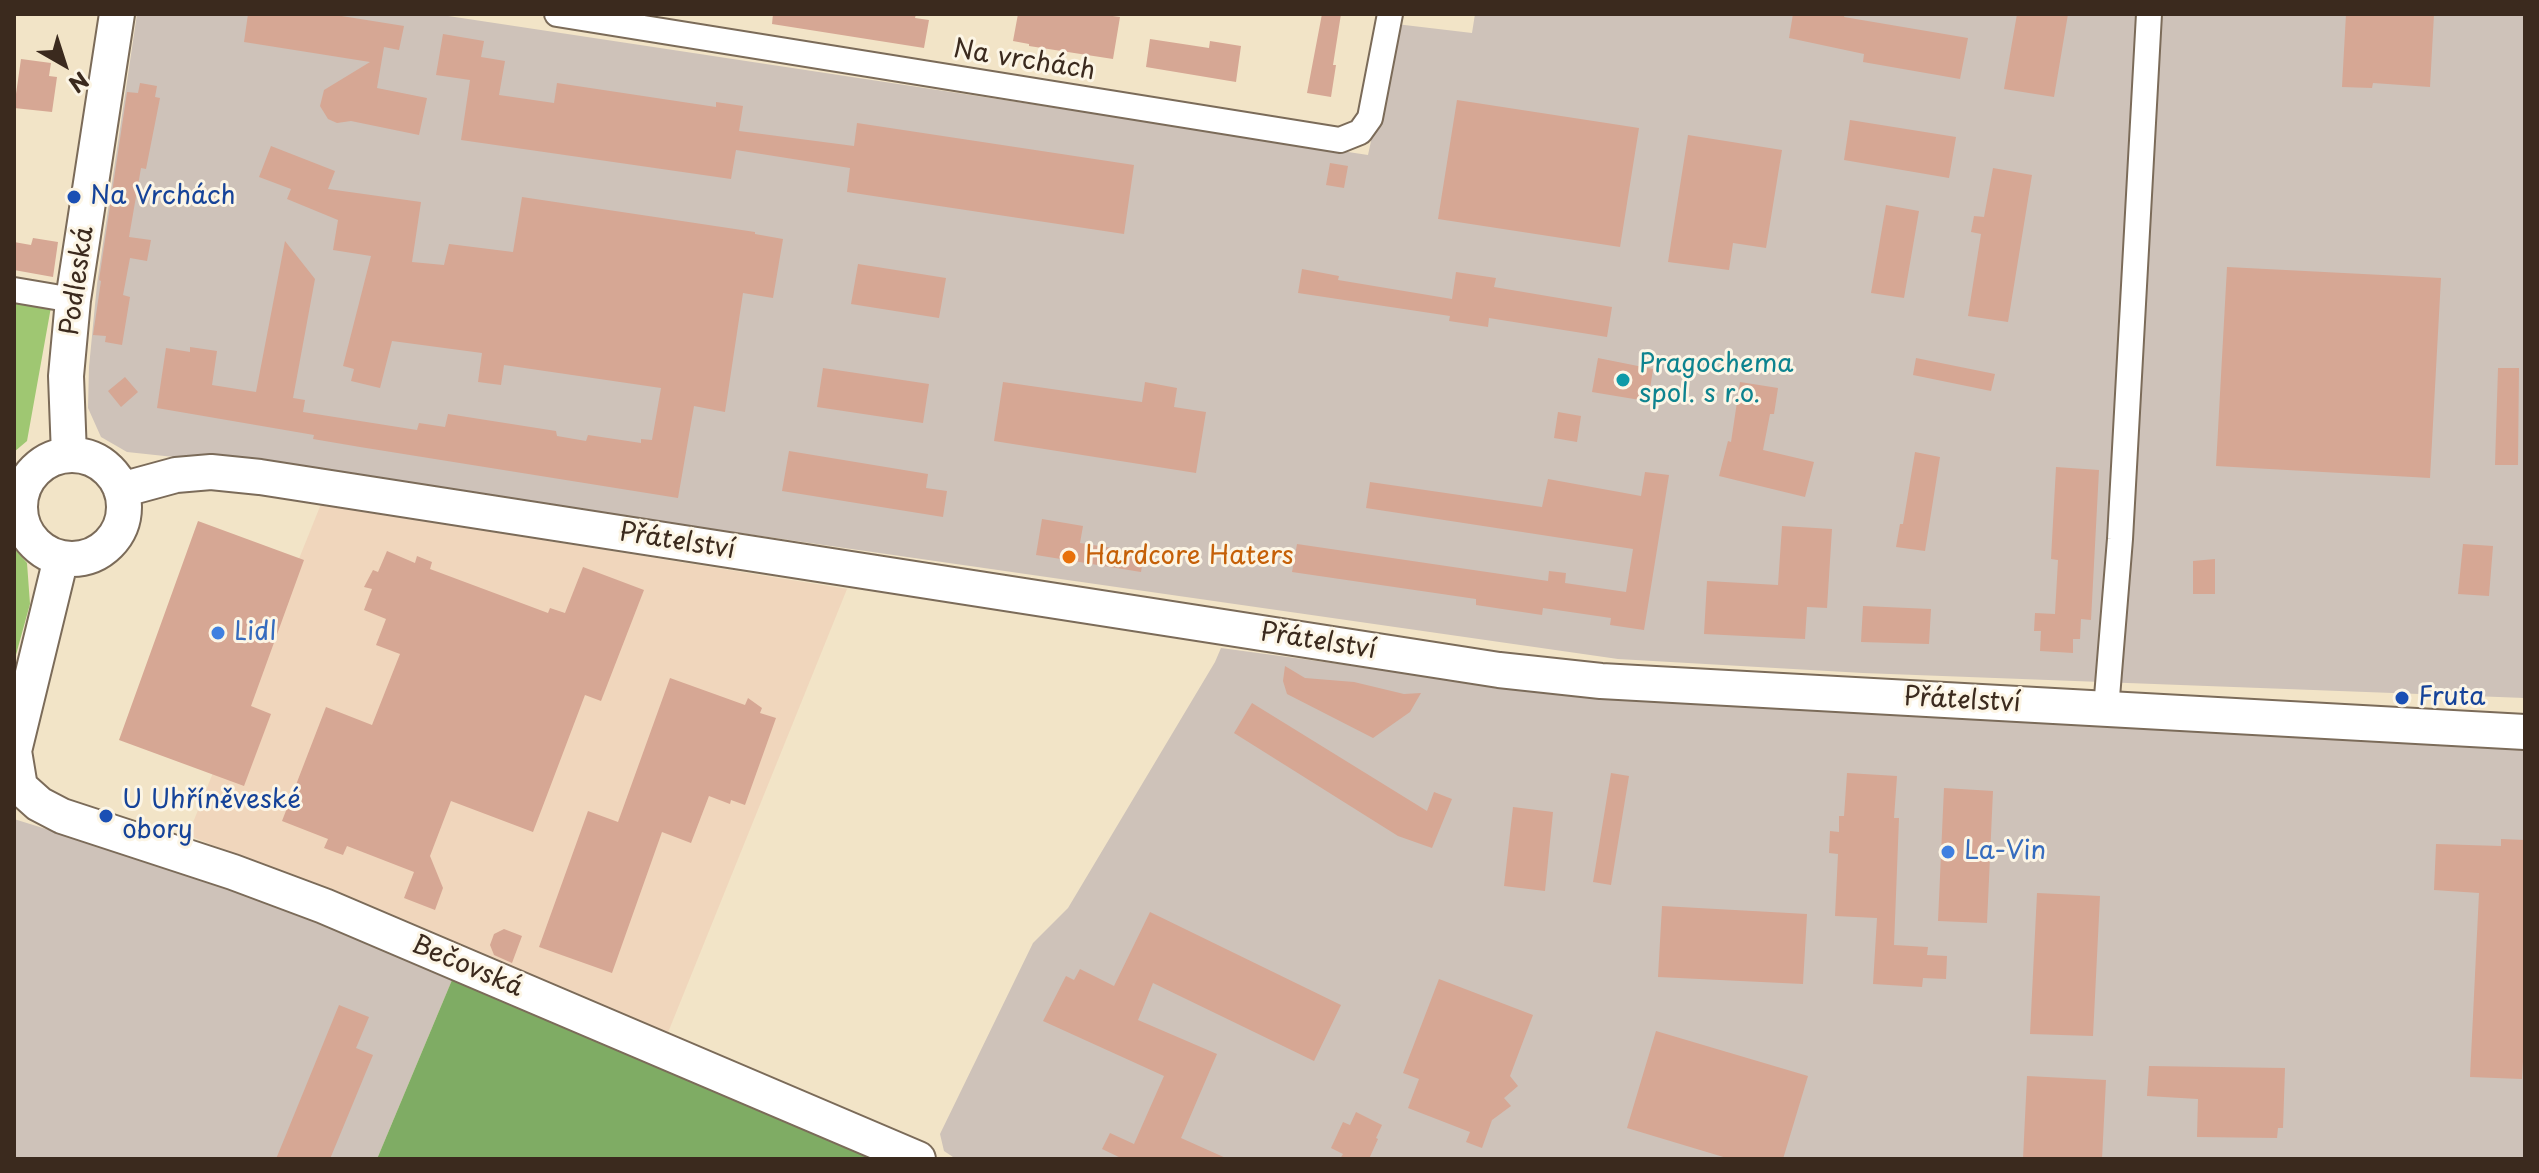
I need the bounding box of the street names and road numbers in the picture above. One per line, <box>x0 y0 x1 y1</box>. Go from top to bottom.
street label: Na vrchách <box>951 34 1097 88</box>
street label: Podleská <box>55 224 101 338</box>
street label: Přátelství <box>617 517 737 567</box>
street label: Přátelství <box>1258 617 1378 667</box>
street label: Přátelství <box>1903 682 2021 720</box>
street label: Bečovská <box>407 930 527 1004</box>

